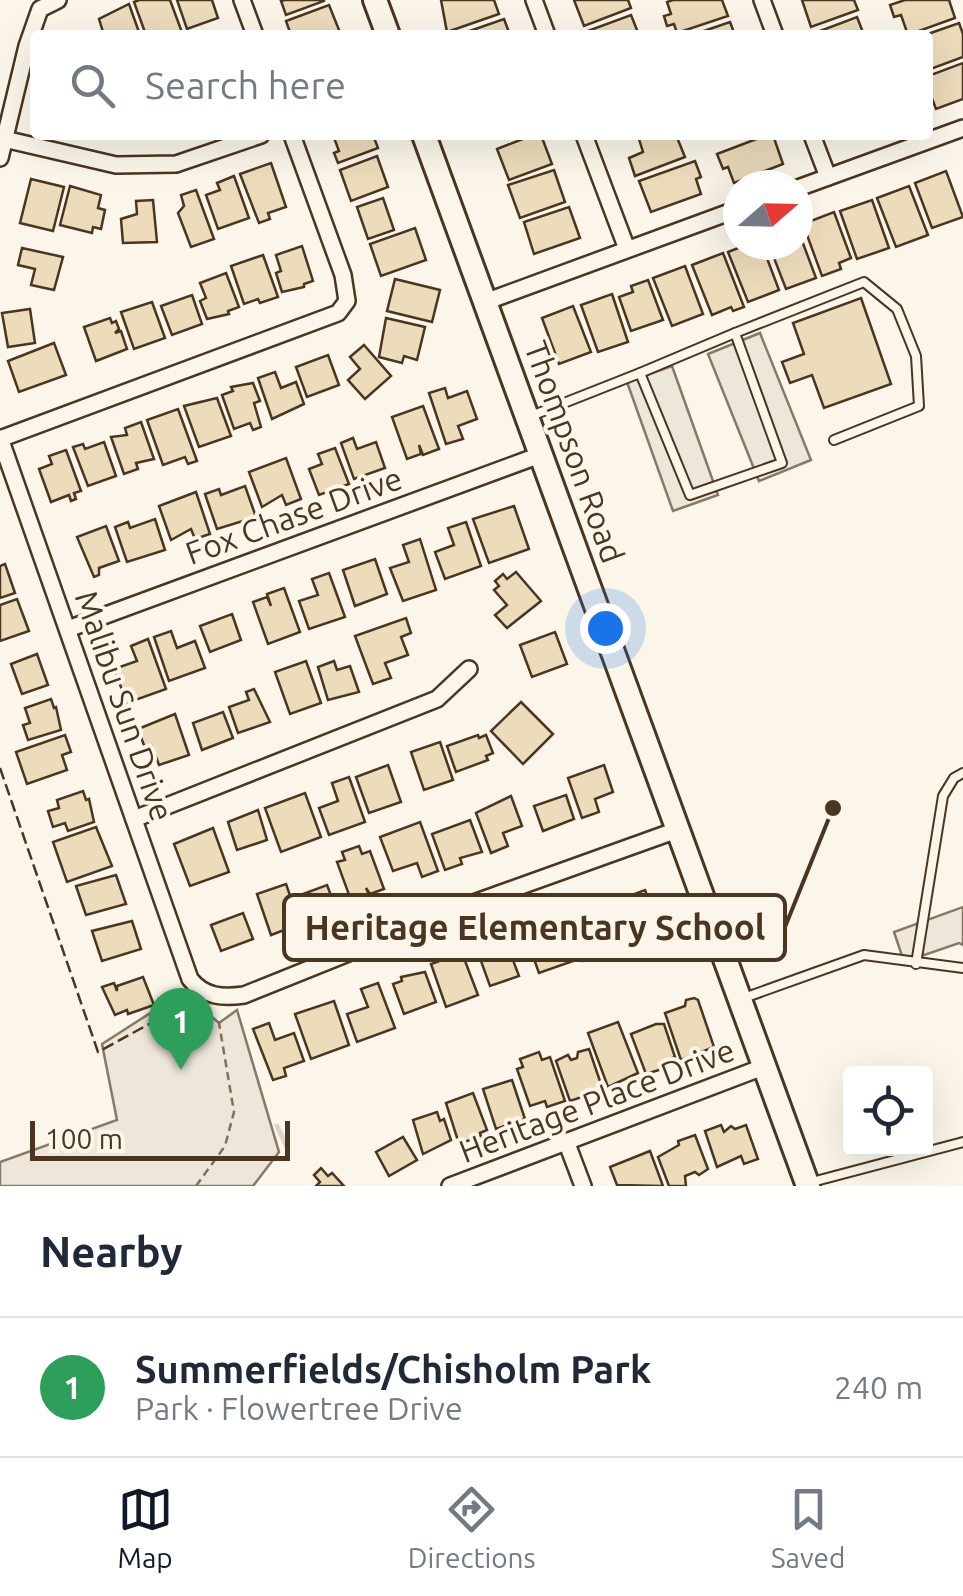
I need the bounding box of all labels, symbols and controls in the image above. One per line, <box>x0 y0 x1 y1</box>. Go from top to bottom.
search box <box>30 30 933 140</box>
icon: search <box>65 58 120 113</box>
text: Search here <box>145 64 346 106</box>
north arrow <box>723 170 813 260</box>
street label: Thompson Road <box>518 336 632 567</box>
street label: Fox Chase Drive <box>181 459 407 571</box>
street label: Malibu Sun Drive <box>69 586 181 825</box>
your location <box>580 603 631 654</box>
callout: Heritage Elementary School <box>284 895 785 960</box>
text: Heritage Elementary School <box>305 907 765 947</box>
pin: 1 <box>148 988 214 1070</box>
street label: Heritage Place Drive <box>454 1031 739 1169</box>
map controls <box>843 1066 933 1156</box>
button: locate <box>843 1066 933 1156</box>
scale bar <box>30 1116 290 1160</box>
text: 100 m <box>45 1123 123 1154</box>
text: Nearby <box>40 1228 183 1275</box>
text: Summerfields/Chisholm Park <box>135 1348 651 1390</box>
text: 1 <box>63 1369 82 1405</box>
text: 240 m <box>834 1369 923 1405</box>
text: Park · Flowertree Drive <box>135 1390 463 1426</box>
tab: Map <box>118 1482 173 1573</box>
tab: Directions <box>408 1482 536 1573</box>
tab: Saved <box>771 1482 845 1573</box>

